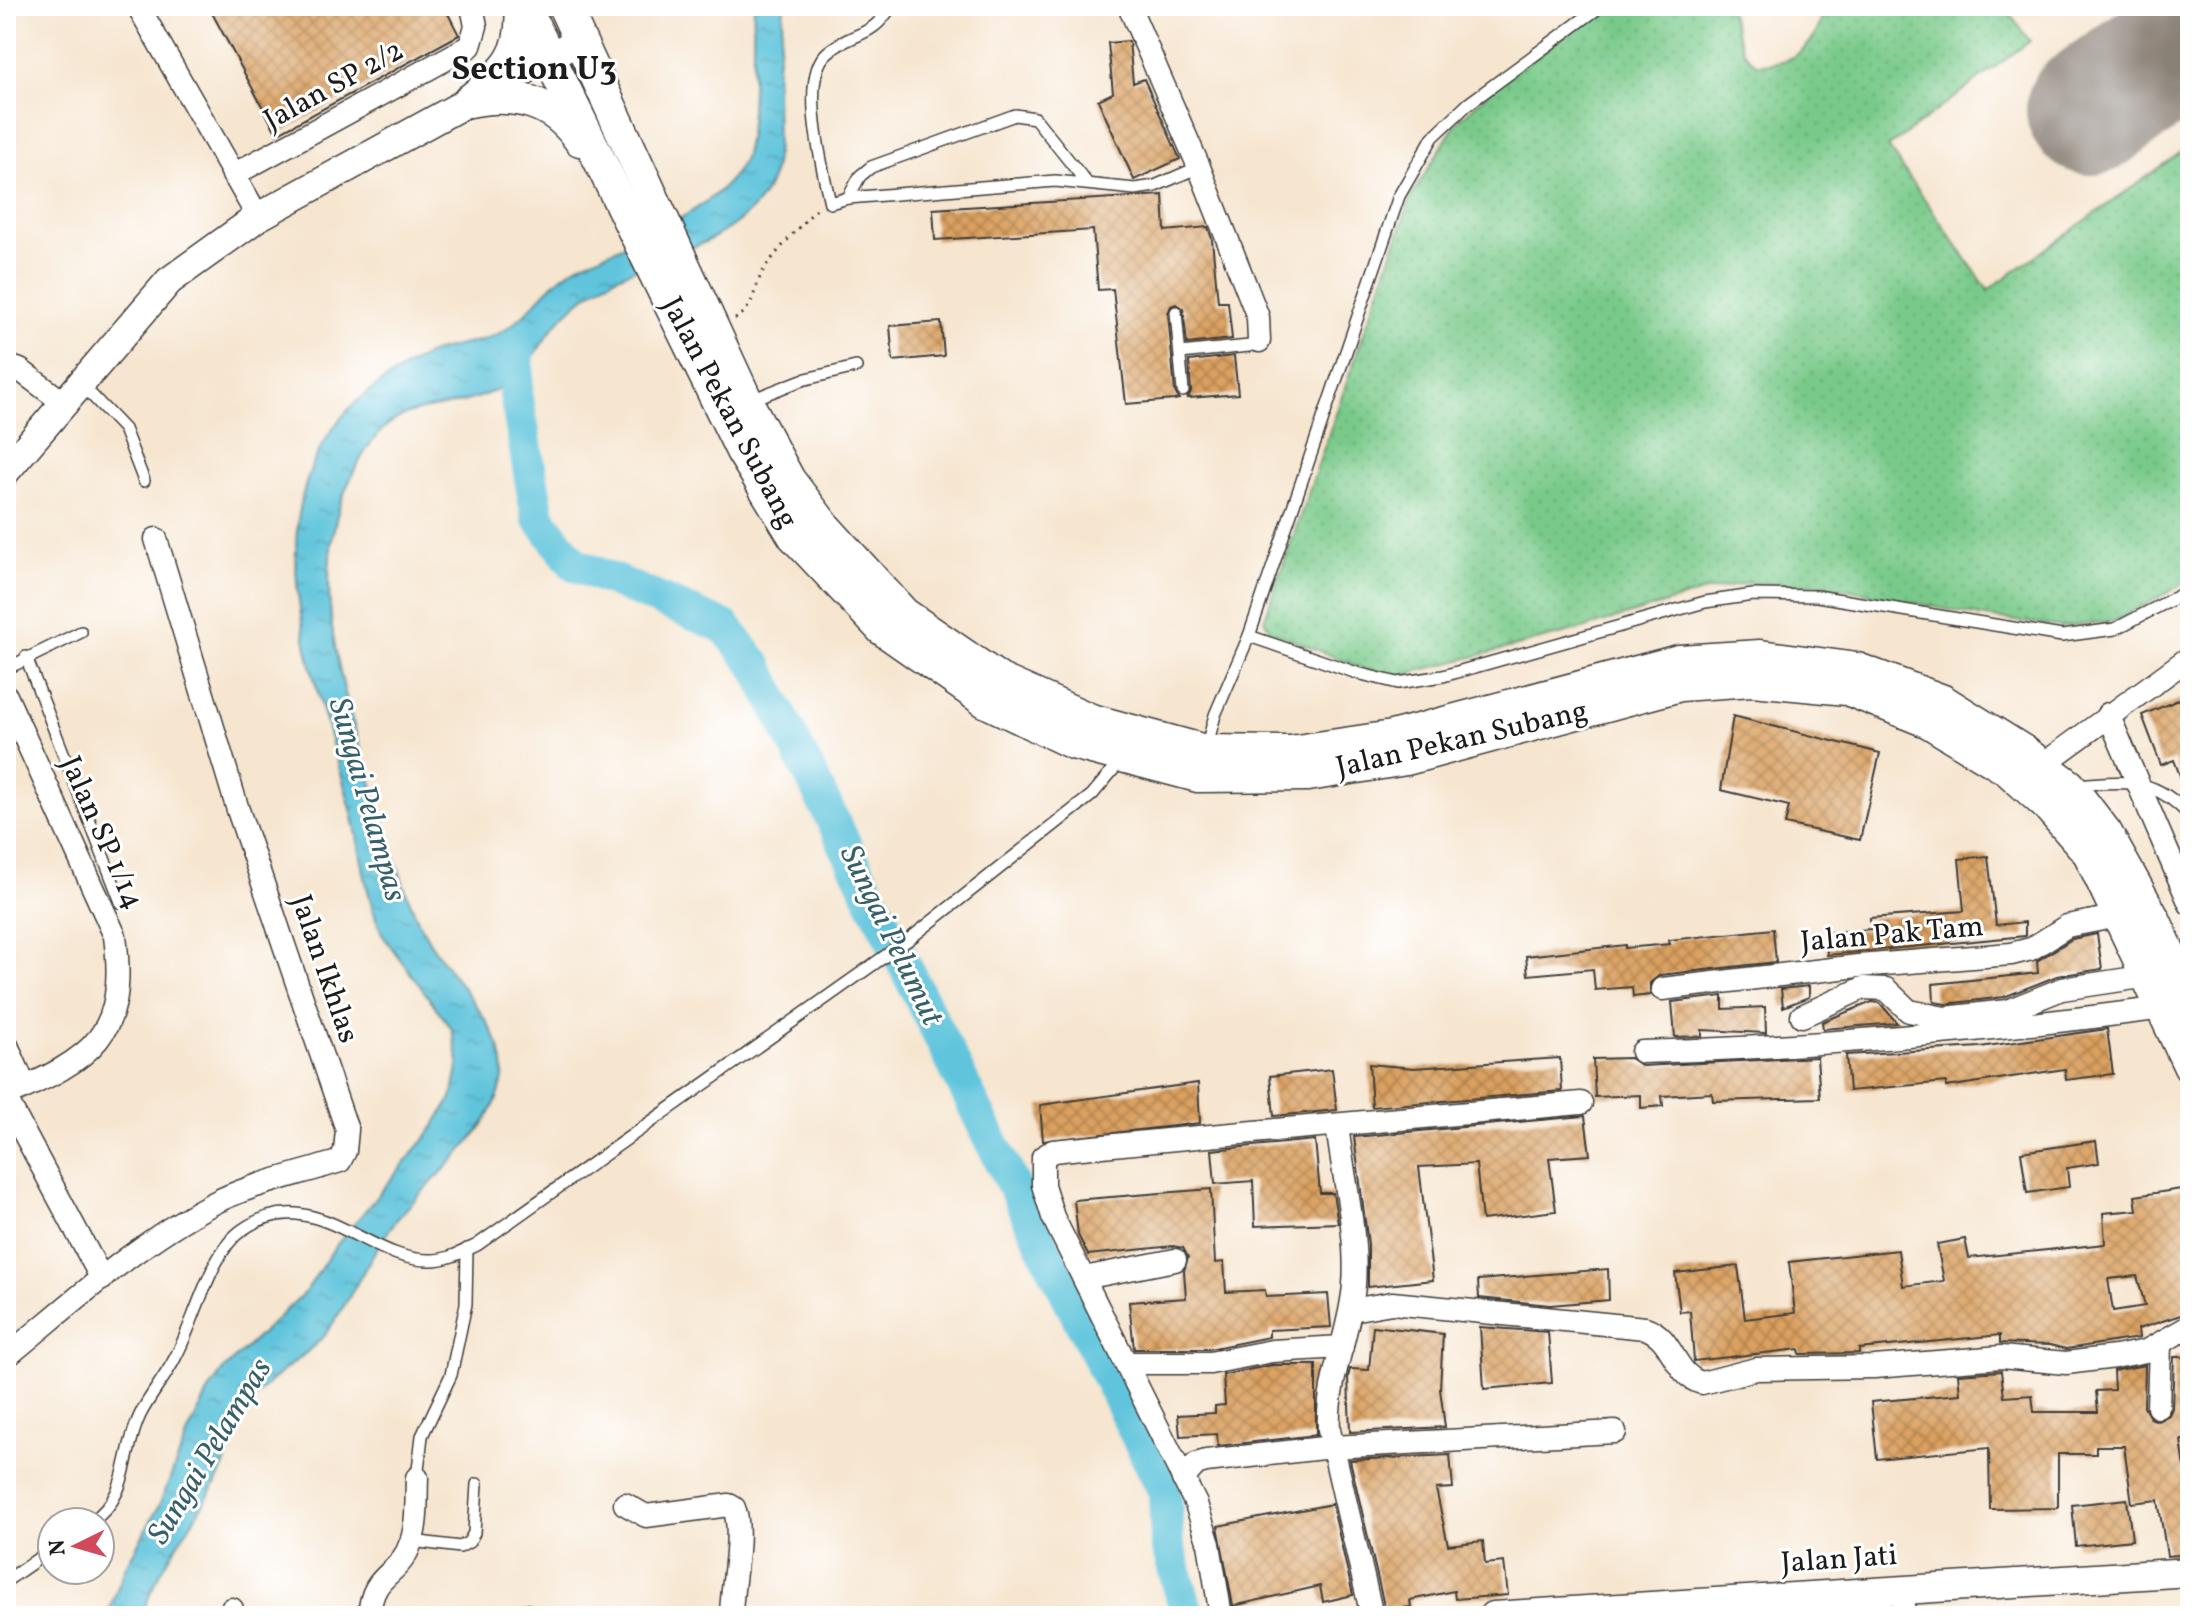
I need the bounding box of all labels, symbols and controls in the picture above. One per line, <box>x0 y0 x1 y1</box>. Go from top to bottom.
street label: Jalan SP 2/2 <box>256 30 412 142</box>
district label: Section U3 <box>451 47 617 94</box>
street label: Jalan Pekan Subang <box>650 290 808 536</box>
street label: Jalan Pekan Subang <box>1332 691 1592 789</box>
water label: Sungai Pelampas <box>316 693 416 907</box>
street label: Jalan SP 1/14 <box>48 750 154 916</box>
water label: Sungai Pelumut <box>827 838 953 1034</box>
street label: Jalan Ikhlas <box>279 889 369 1049</box>
street label: Jalan Pak Tam <box>1799 906 1985 964</box>
water label: Sungai Pelampas <box>138 1350 284 1553</box>
north arrow <box>36 1506 116 1586</box>
street label: Jalan Jati <box>1779 1535 1899 1585</box>
text: N <box>42 1538 75 1557</box>

